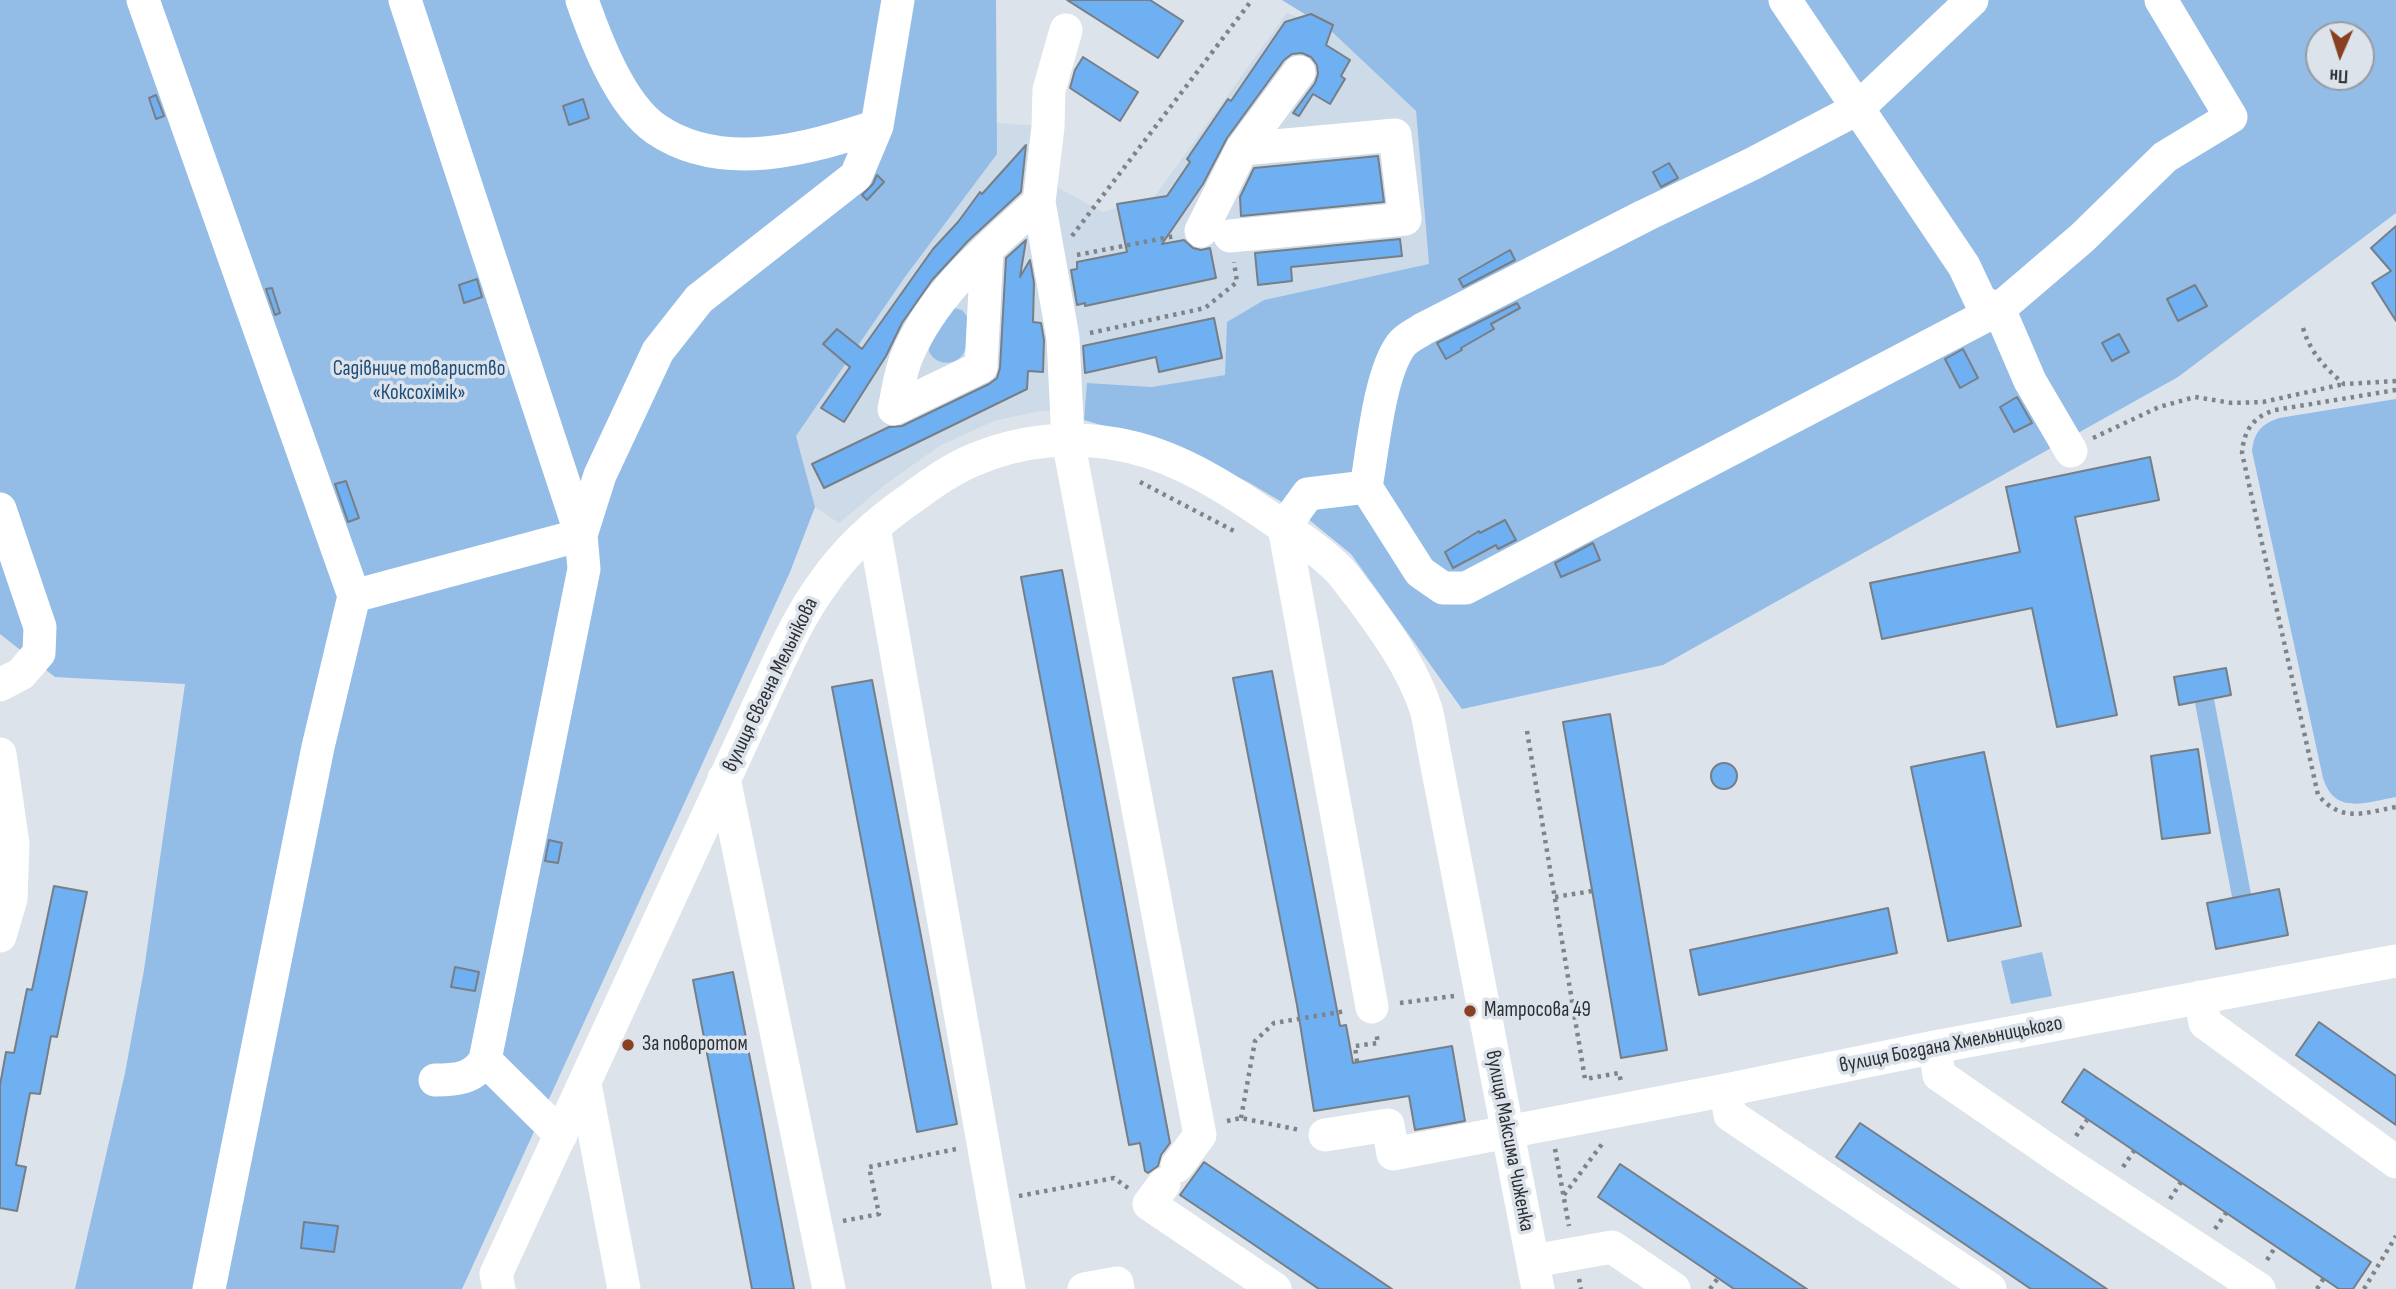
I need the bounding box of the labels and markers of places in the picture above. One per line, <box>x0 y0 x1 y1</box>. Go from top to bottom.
place label: Матросова 49 <box>1484 998 1591 1024</box>
marker: Матросова 49 <box>1462 1003 1478 1019</box>
place label: За поворотом <box>642 1032 748 1058</box>
marker: За поворотом <box>620 1037 636 1053</box>

